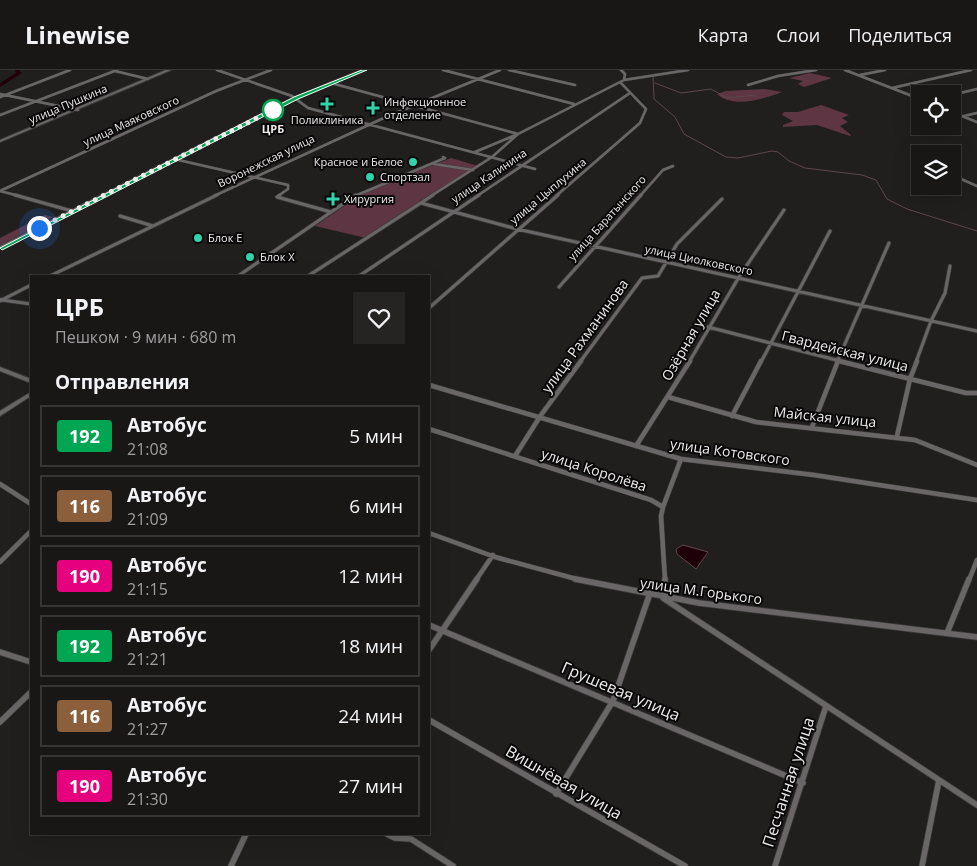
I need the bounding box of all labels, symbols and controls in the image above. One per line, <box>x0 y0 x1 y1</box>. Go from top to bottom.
text: Linewise <box>25 18 130 51</box>
text: Карта <box>698 23 748 47</box>
text: Слои <box>776 23 820 47</box>
text: Поделиться <box>848 23 952 47</box>
street label: улица Пушкина <box>26 80 109 127</box>
map controls <box>911 85 961 195</box>
button: locate <box>911 85 961 135</box>
street label: улица Маяковского <box>80 92 182 149</box>
place label: Инфекционное отделение <box>384 94 466 122</box>
marker: Поликлиника <box>320 97 334 111</box>
marker: ЦРБ <box>262 99 284 121</box>
marker: Инфекционное отделение <box>366 101 380 115</box>
place label: Поликлиника <box>291 112 363 127</box>
place label: ЦРБ <box>262 121 284 136</box>
street label: Воронежская улица <box>215 131 317 191</box>
street label: улица Калинина <box>448 145 529 206</box>
button: layers <box>911 145 961 195</box>
place label: Красное и Белое <box>314 154 403 169</box>
street label: улица Цыплухина <box>506 154 589 227</box>
marker: Красное и Белое <box>407 156 419 168</box>
place label: Спортзал <box>380 169 430 184</box>
marker: Спортзал <box>364 171 376 183</box>
street label: улица Баратынского <box>564 172 649 264</box>
place label: Хирургия <box>344 191 394 206</box>
marker: Хирургия <box>326 192 340 206</box>
your location <box>27 216 52 241</box>
place label: Блок Е <box>208 230 242 245</box>
marker: Блок Е <box>192 232 204 244</box>
street label: улица Циолковского <box>644 241 755 278</box>
place label: Блок Х <box>260 249 295 264</box>
marker: Блок Х <box>244 251 256 263</box>
street label: улица Рахманинова <box>537 275 632 397</box>
street label: Озёрная улица <box>657 286 724 384</box>
text: ЦРБ <box>55 290 104 323</box>
button: heart <box>353 292 405 344</box>
text: Пешком · 9 мин · 680 m <box>55 326 236 348</box>
street label: Гвардейская улица <box>780 326 911 375</box>
text: Отправления <box>55 369 189 395</box>
street label: Майская улица <box>773 402 877 431</box>
text: Автобус <box>127 412 207 438</box>
text: 5 мин <box>349 423 403 449</box>
text: 192 <box>69 424 100 448</box>
street label: улица Котовского <box>669 434 791 469</box>
text: 21:08 <box>127 438 168 460</box>
street label: улица Королёва <box>539 444 649 496</box>
text: Автобус <box>127 482 207 508</box>
text: 6 мин <box>349 493 403 519</box>
text: 116 <box>69 494 100 518</box>
text: 21:09 <box>127 508 168 530</box>
text: Автобус <box>127 552 207 578</box>
text: 12 мин <box>338 563 403 589</box>
text: 190 <box>69 564 100 588</box>
street label: улица М.Горького <box>639 573 763 608</box>
text: 21:15 <box>127 578 168 600</box>
text: Автобус <box>127 622 207 648</box>
text: 18 мин <box>338 633 403 659</box>
text: 192 <box>69 634 100 658</box>
text: 21:21 <box>127 648 168 670</box>
street label: Грушевая улица <box>558 656 684 726</box>
text: Автобус <box>127 692 207 718</box>
text: 24 мин <box>338 703 403 729</box>
text: 116 <box>69 704 100 728</box>
street label: Песчанная улица <box>757 714 819 850</box>
text: 21:27 <box>127 718 168 740</box>
street label: Вишнёвая улица <box>502 740 626 824</box>
text: Автобус <box>127 762 207 788</box>
text: 27 мин <box>338 773 403 799</box>
text: 190 <box>69 774 100 798</box>
text: 21:30 <box>127 788 168 810</box>

